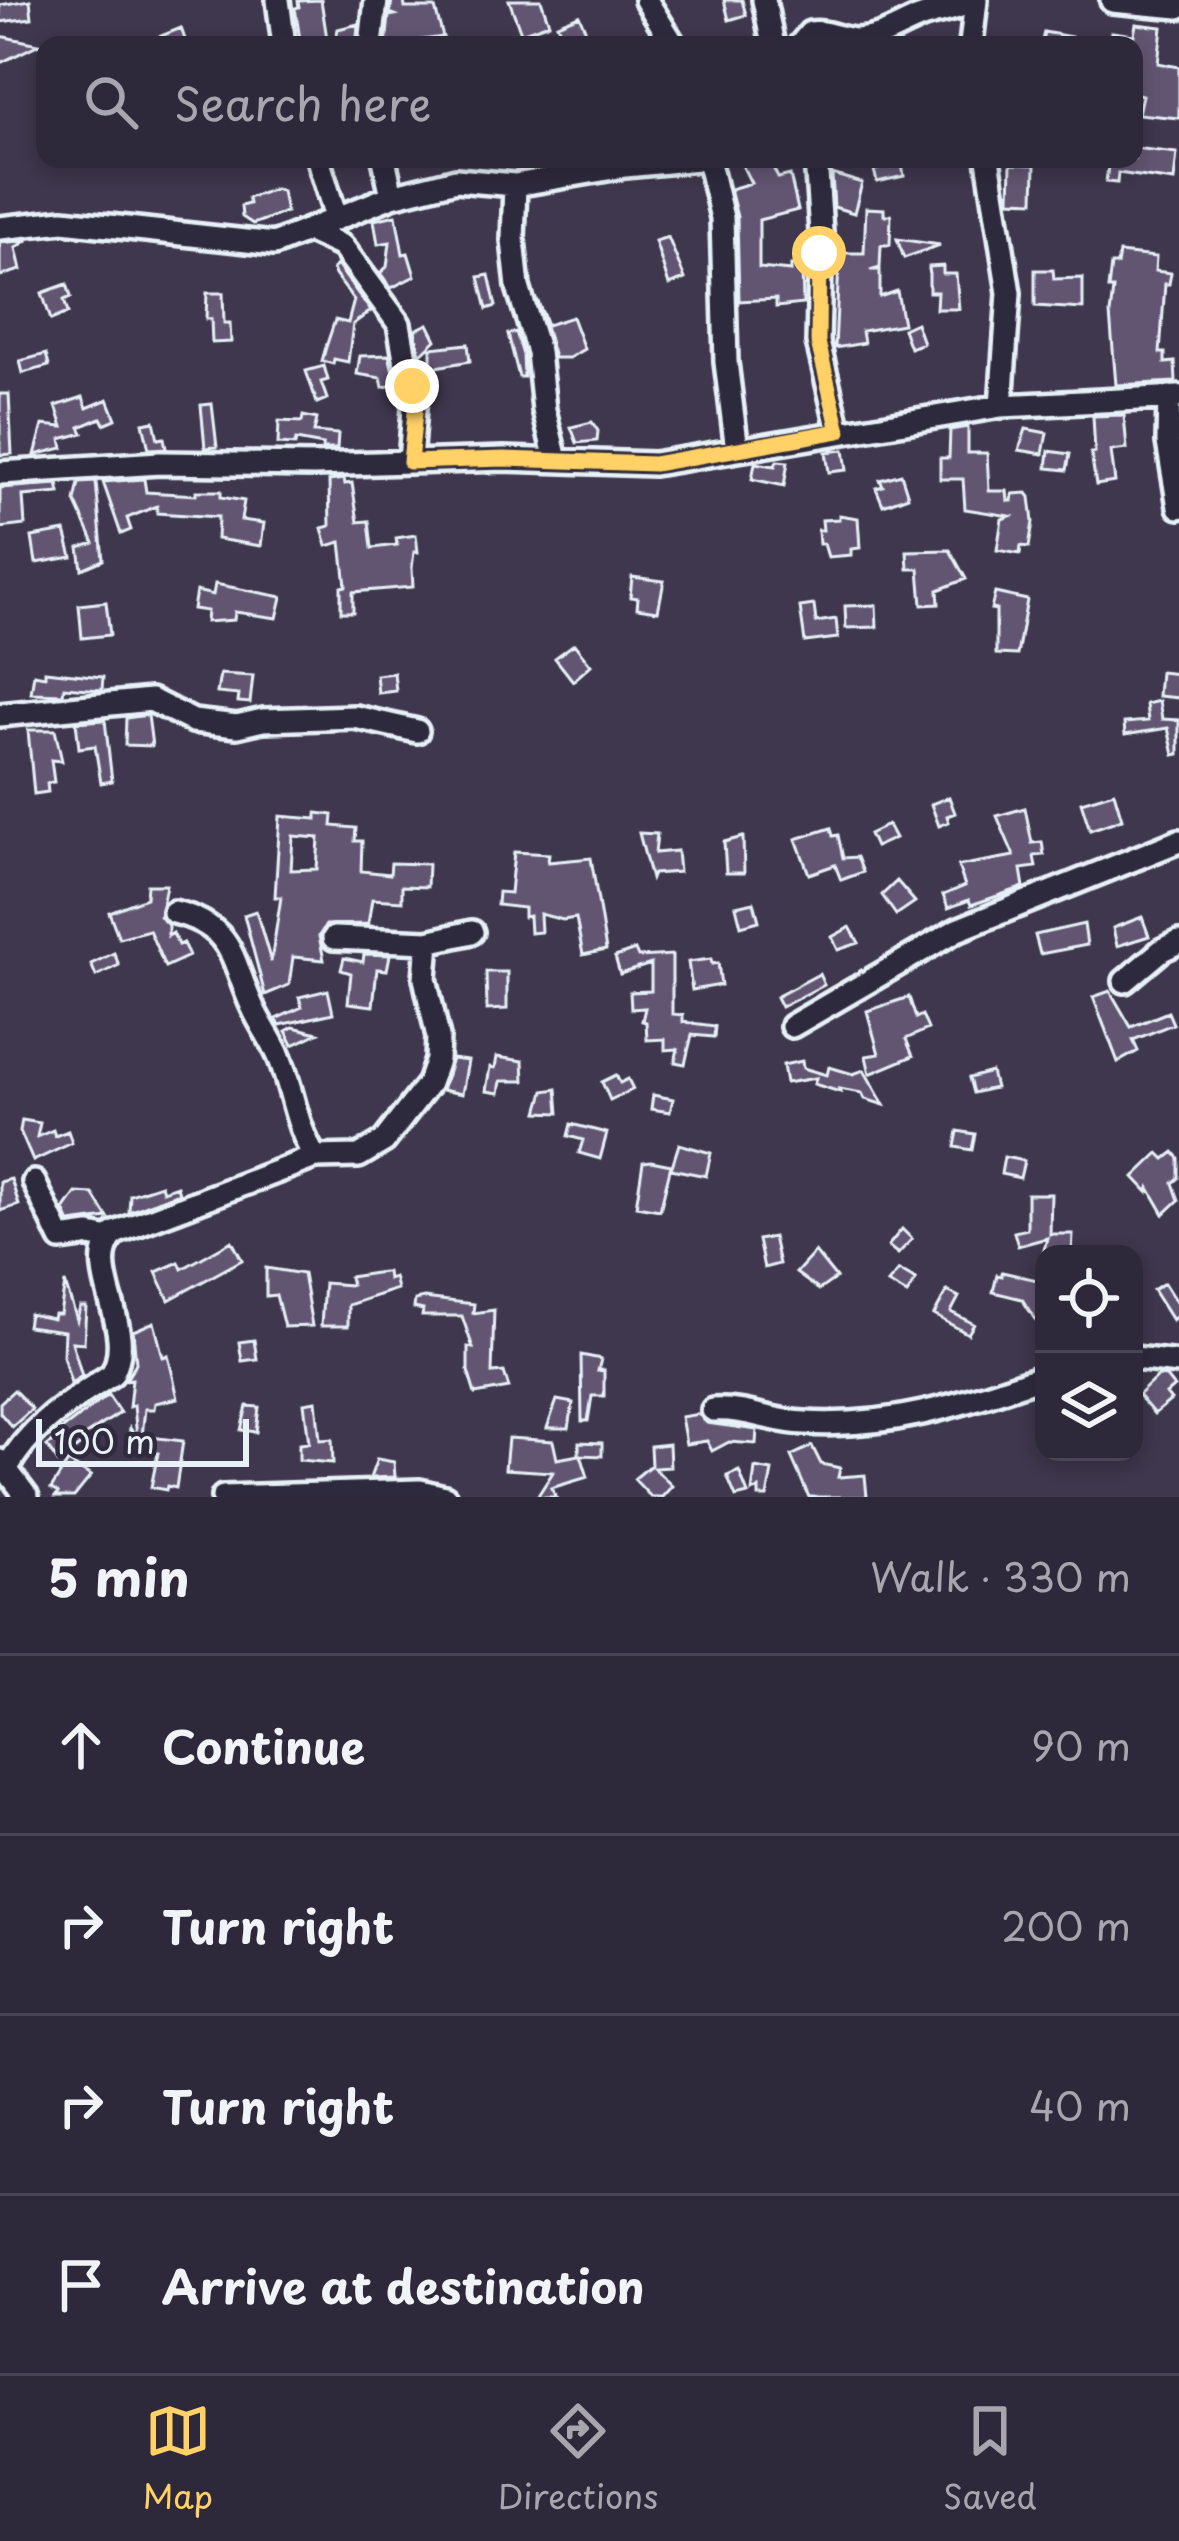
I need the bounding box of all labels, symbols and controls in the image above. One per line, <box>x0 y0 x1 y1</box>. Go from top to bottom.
search box <box>36 36 1143 168</box>
text: Search here <box>174 68 431 136</box>
icon: search <box>78 69 144 135</box>
route start <box>792 226 846 280</box>
route end <box>385 359 439 413</box>
map controls <box>1035 1245 1143 1461</box>
button: locate <box>1035 1245 1143 1353</box>
button: layers <box>1035 1353 1143 1461</box>
scale bar <box>36 1413 249 1466</box>
text: 100 m <box>54 1415 155 1465</box>
text: 5 min <box>48 1537 190 1614</box>
text: Walk · 330 m <box>870 1546 1131 1605</box>
text: Continue <box>162 1711 365 1779</box>
icon: ahead <box>48 1712 114 1778</box>
text: 90 m <box>1031 1715 1131 1774</box>
text: Turn right <box>162 1891 394 1959</box>
icon: right <box>48 1892 114 1958</box>
text: 200 m <box>1001 1895 1131 1954</box>
text: Turn right <box>162 2071 394 2139</box>
icon: right <box>48 2072 114 2138</box>
text: 40 m <box>1029 2075 1131 2134</box>
text: Arrive at destination <box>162 2251 645 2319</box>
icon: arrive <box>48 2252 114 2318</box>
tab: Map <box>142 2398 213 2520</box>
tab: Directions <box>498 2398 658 2520</box>
tab: Saved <box>943 2398 1037 2520</box>

